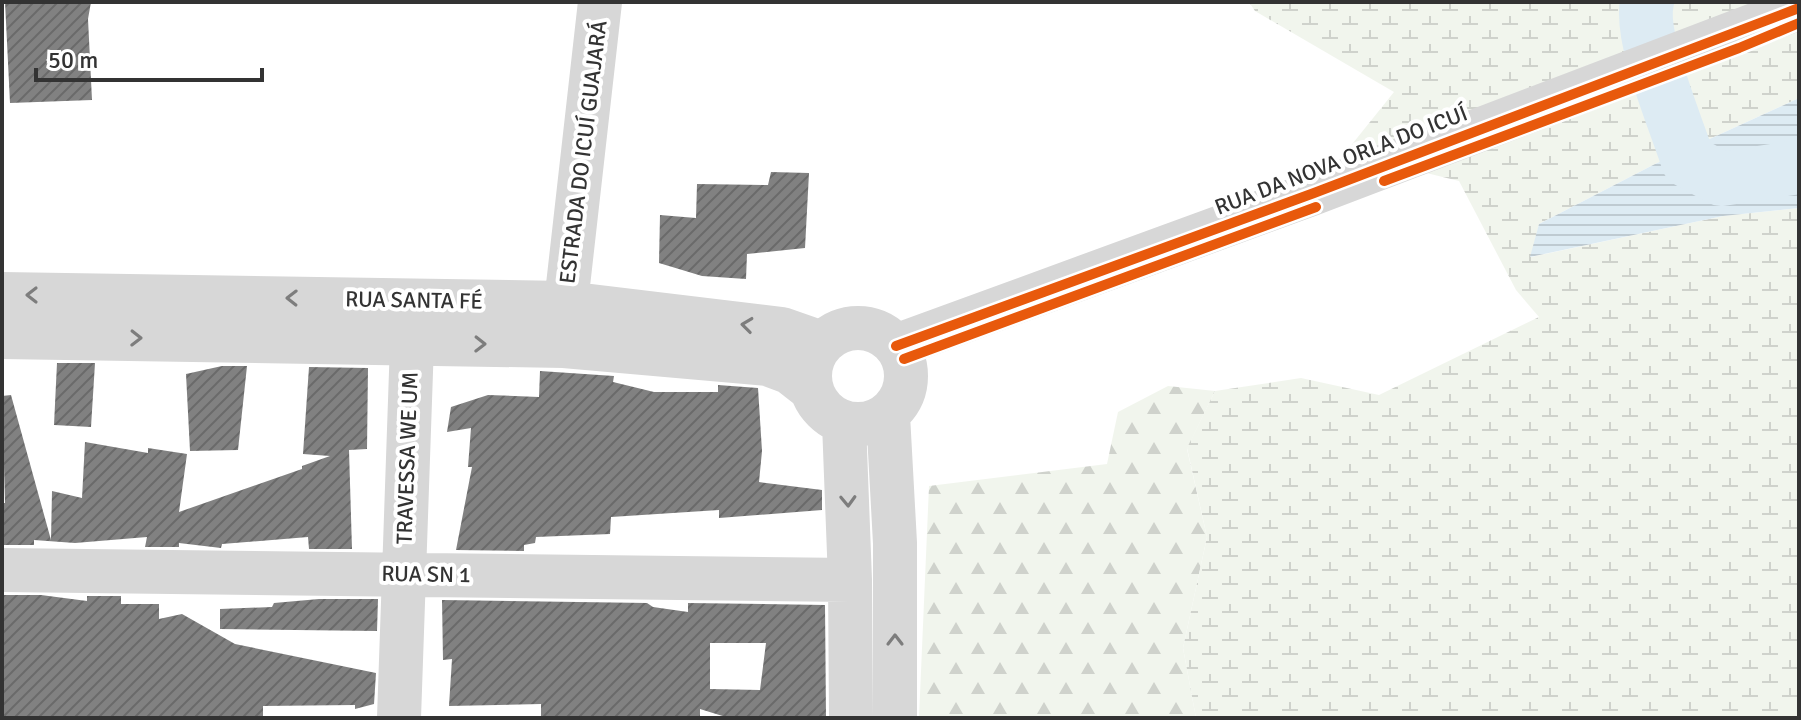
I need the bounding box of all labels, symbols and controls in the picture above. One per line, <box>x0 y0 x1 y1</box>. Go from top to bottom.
street label: ESTRADA DO ICUÍ GUAJARÁ <box>553 18 613 285</box>
scale bar <box>36 32 262 82</box>
text: 50 m <box>48 45 98 75</box>
street label: RUA DA NOVA ORLA DO ICUÍ <box>1211 99 1472 221</box>
street label: RUA SANTA FÉ <box>345 285 483 315</box>
one-way arrow <box>25 286 38 304</box>
one-way arrow <box>285 290 298 307</box>
one-way arrow <box>740 317 754 334</box>
one-way arrow <box>130 329 143 346</box>
one-way arrow <box>474 336 487 353</box>
street label: TRAVESSA WE UM <box>390 371 424 545</box>
one-way arrow <box>840 495 857 508</box>
street label: RUA SN 1 <box>381 560 471 588</box>
one-way arrow <box>886 633 904 646</box>

